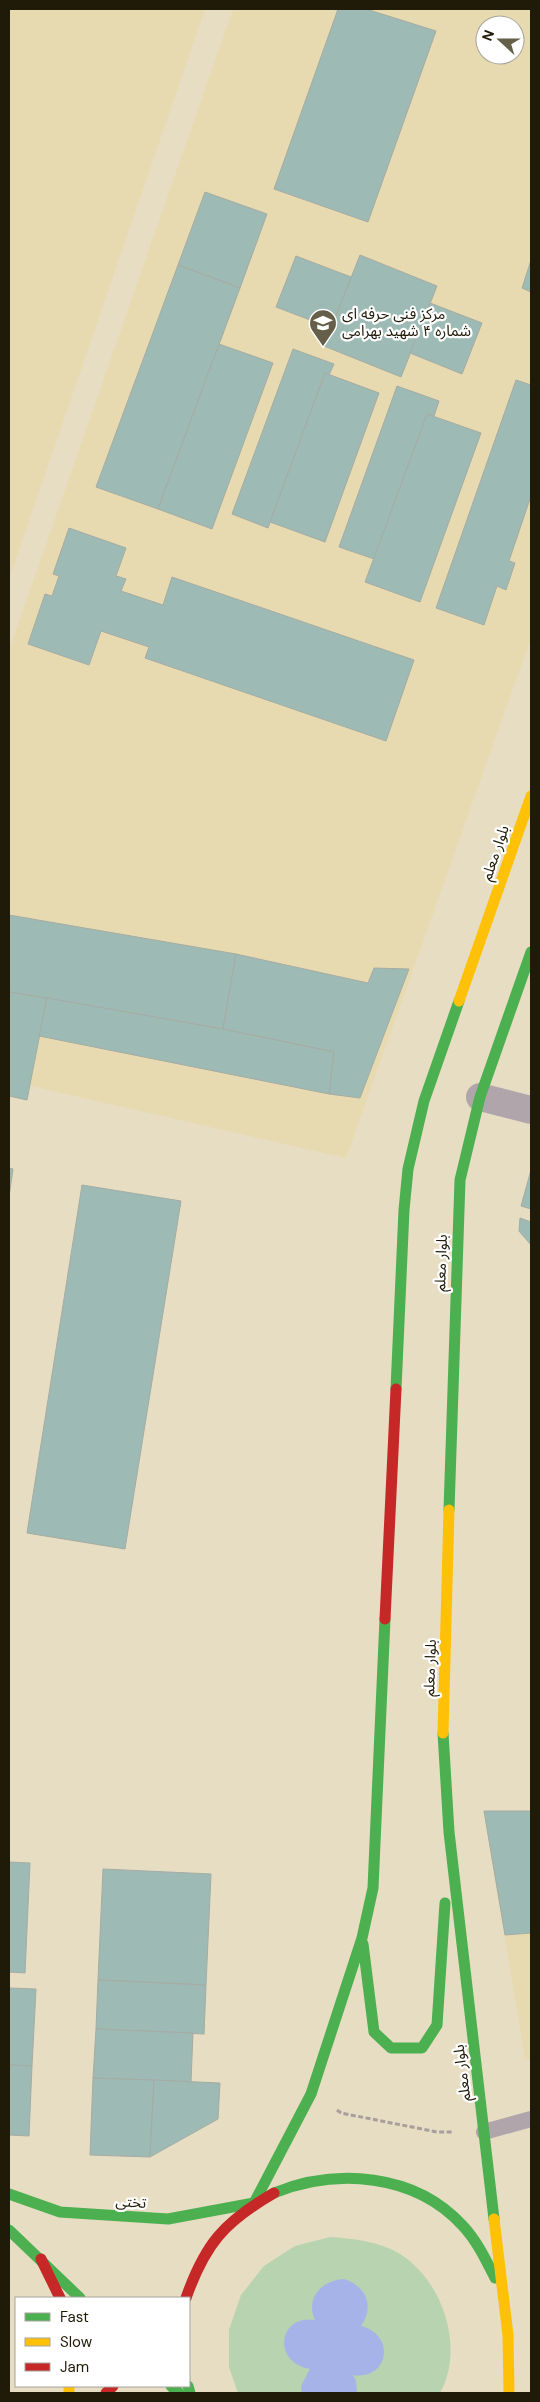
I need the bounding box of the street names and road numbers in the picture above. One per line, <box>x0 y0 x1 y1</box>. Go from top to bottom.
street label: بلوار معلم <box>476 823 515 884</box>
street label: بلوار معلم <box>430 1234 453 1292</box>
street label: بلوار معلم <box>419 1639 442 1697</box>
street label: بلوار معلم <box>449 2043 476 2103</box>
street label: تختی <box>115 2191 147 2213</box>

